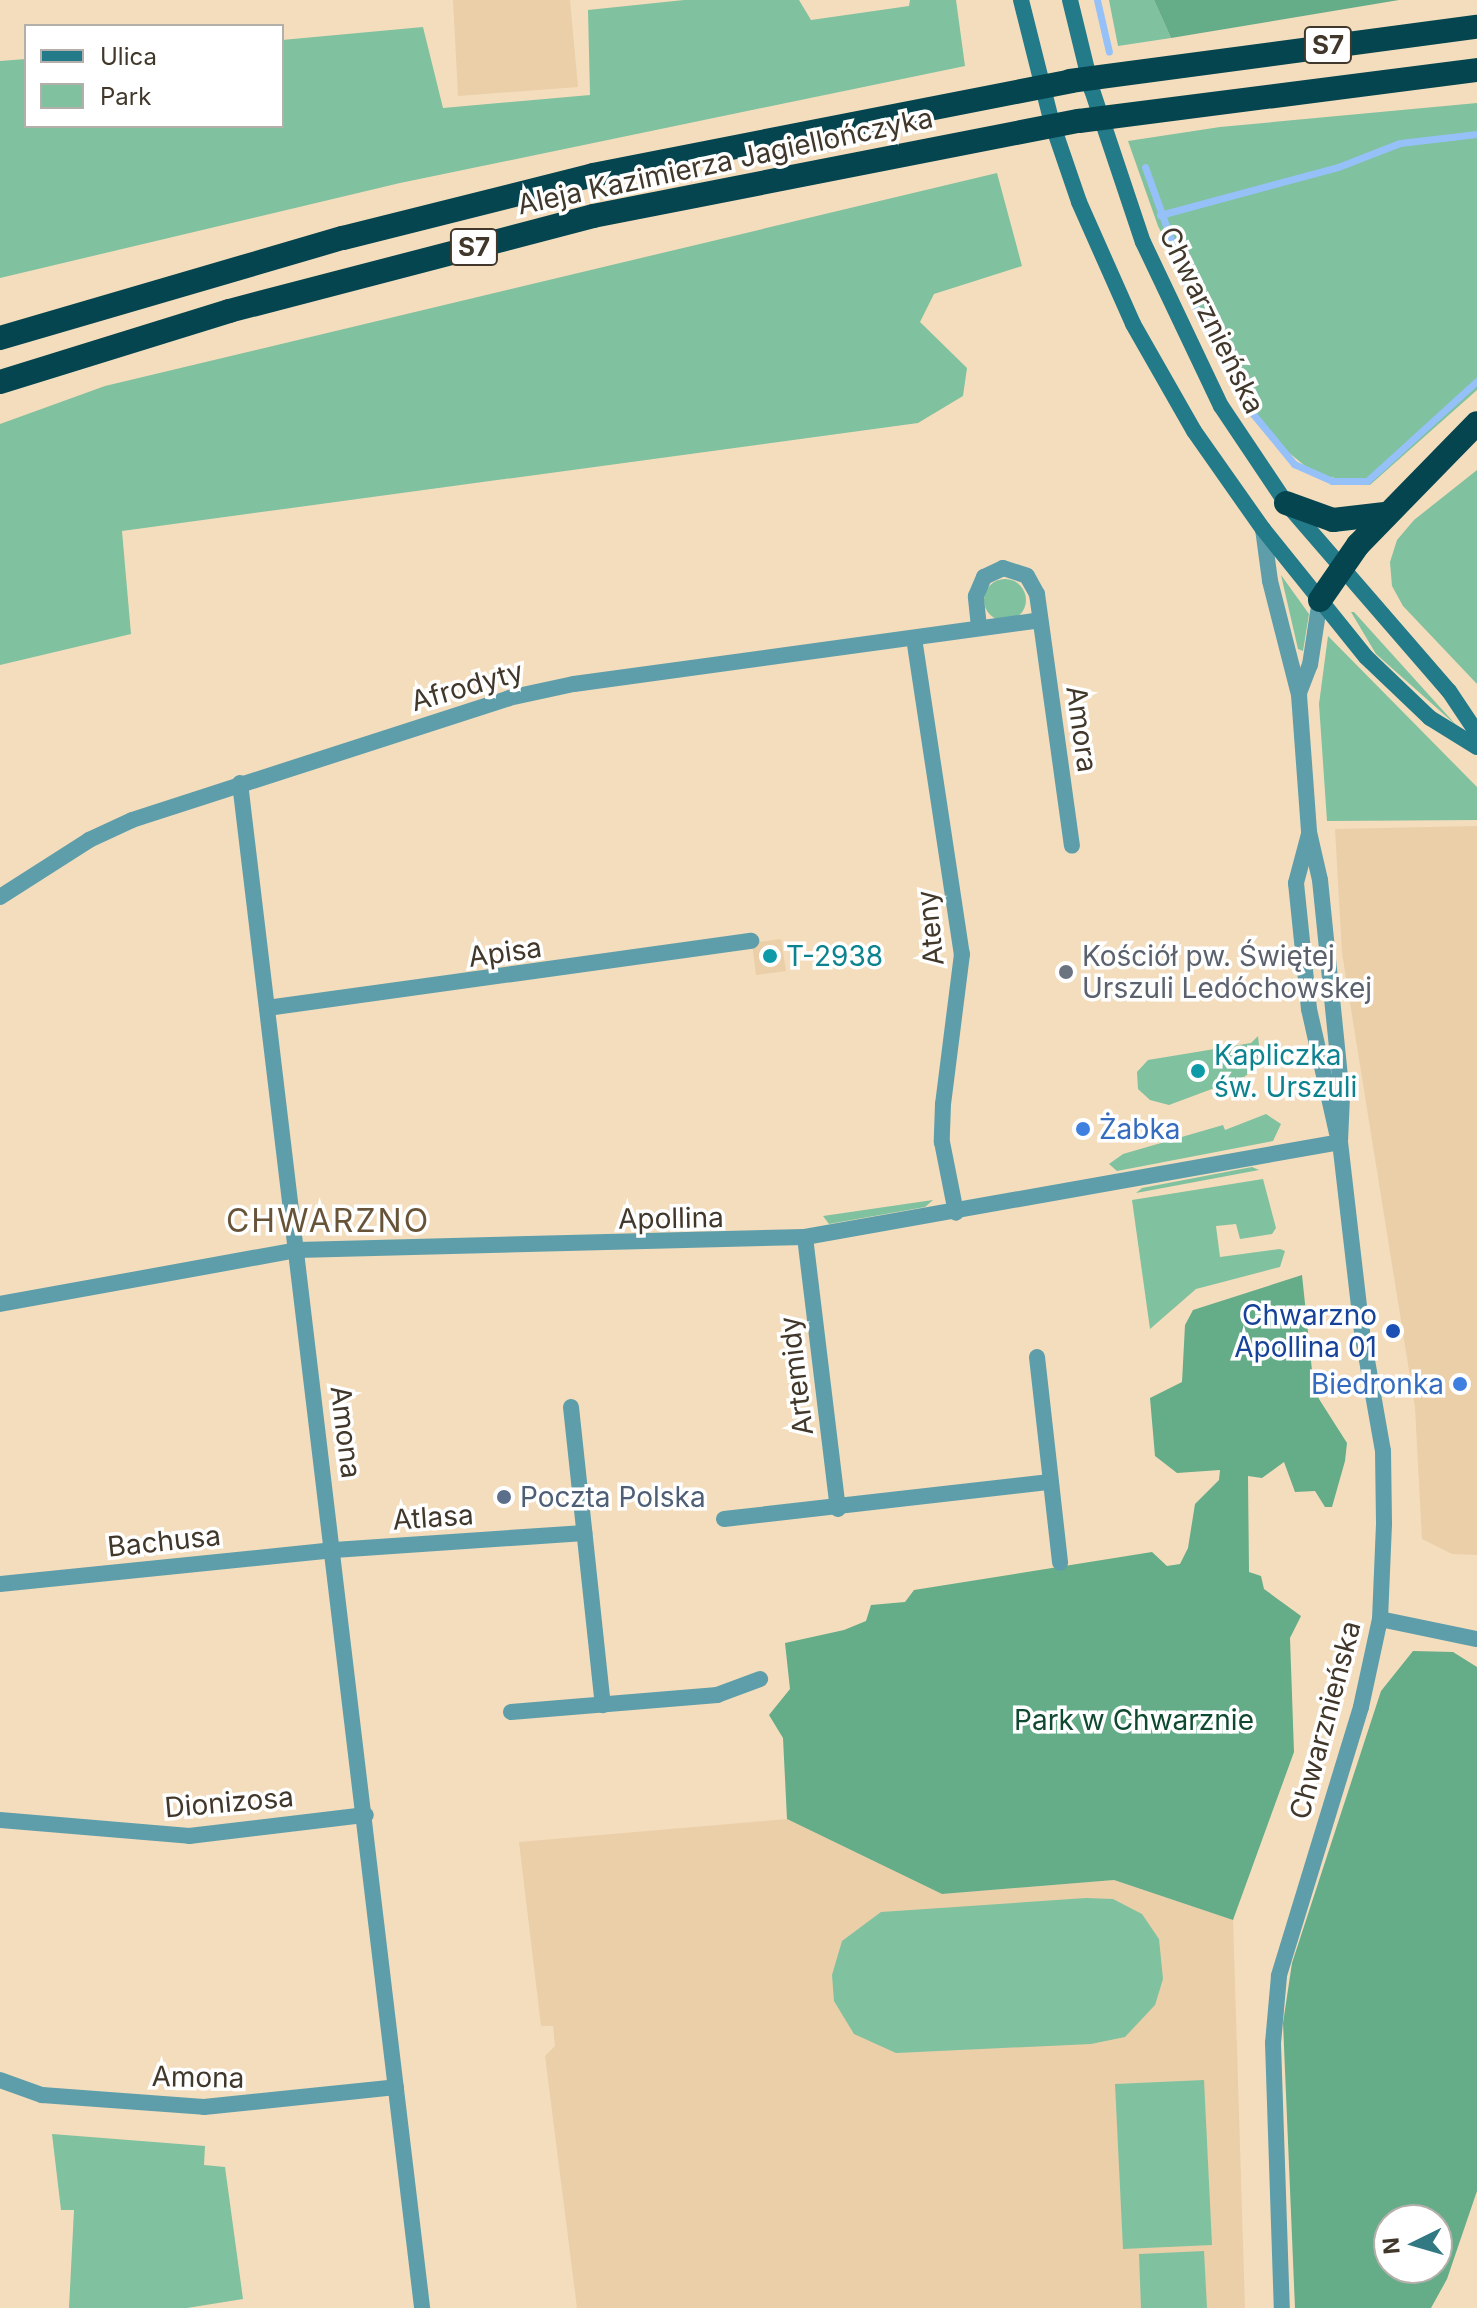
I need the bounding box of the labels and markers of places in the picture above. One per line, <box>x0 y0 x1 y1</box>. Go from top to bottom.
place label: T-2938 <box>786 939 883 973</box>
place label: Kościół pw. Świętej Urszuli Ledóchowskej <box>1082 939 1372 1005</box>
marker: T-2938 <box>761 947 779 965</box>
marker: Kościół pw. Świętej Urszuli Ledóchowskej <box>1057 963 1075 981</box>
place label: Kapliczka św. Urszuli <box>1214 1038 1357 1104</box>
marker: Kapliczka św. Urszuli <box>1189 1062 1207 1080</box>
place label: Żabka <box>1099 1112 1181 1146</box>
marker: Żabka <box>1074 1120 1092 1138</box>
place label: Chwarzno Apollina 01 <box>1234 1298 1377 1364</box>
marker: Chwarzno Apollina 01 <box>1384 1322 1402 1340</box>
place label: Biedronka <box>1311 1367 1444 1401</box>
marker: Biedronka <box>1451 1375 1469 1393</box>
place label: Poczta Polska <box>520 1480 706 1514</box>
marker: Poczta Polska <box>495 1488 513 1506</box>

